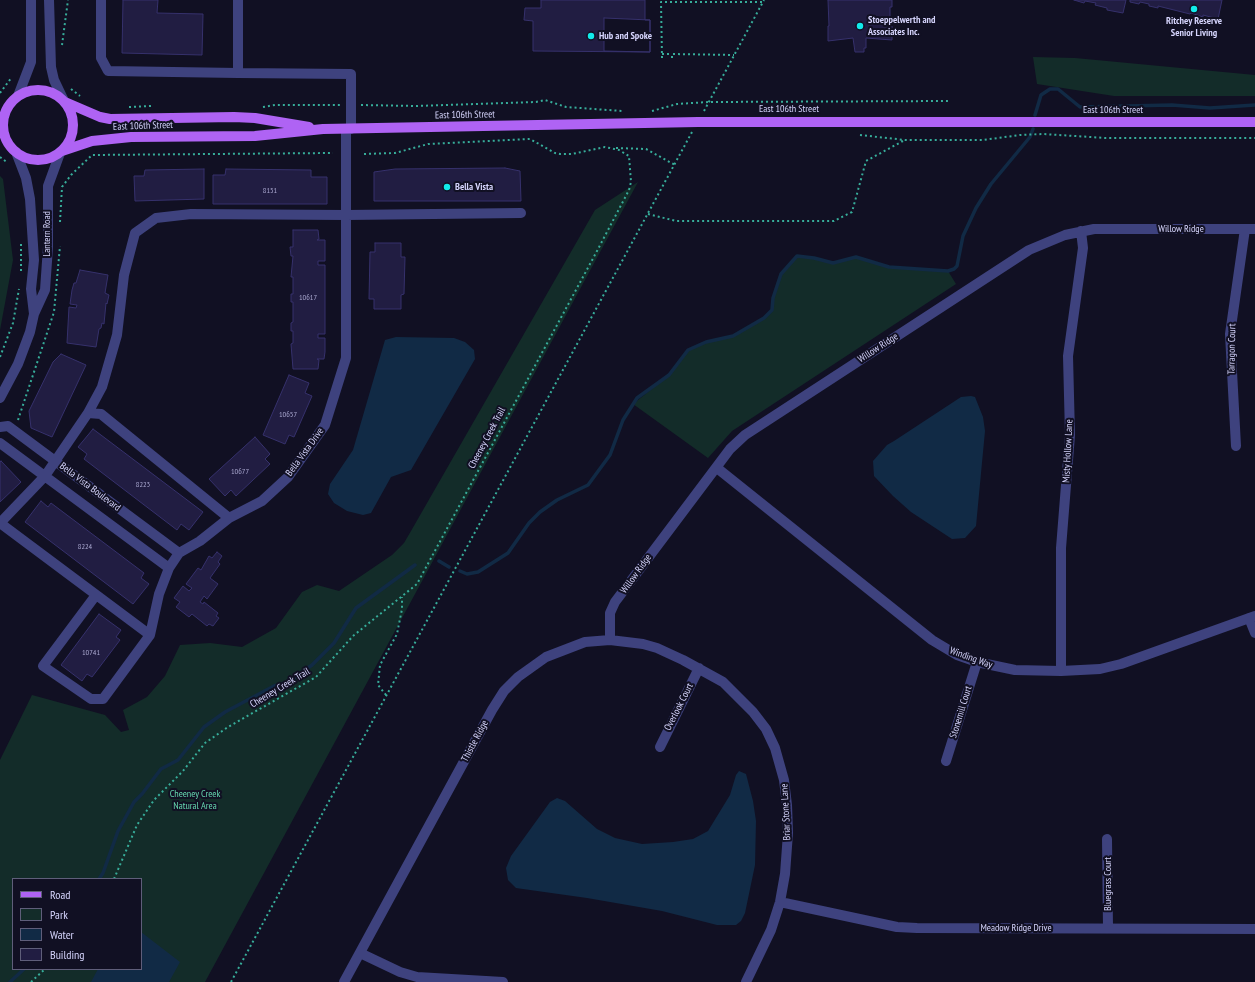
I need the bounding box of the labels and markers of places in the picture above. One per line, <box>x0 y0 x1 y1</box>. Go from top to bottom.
marker: Ritchey Reserve Senior Living <box>1189 4 1199 14</box>
place label: Stoeppelwerth and Associates Inc. <box>868 14 936 38</box>
place label: Ritchey Reserve Senior Living <box>1166 15 1222 38</box>
marker: Stoeppelwerth and Associates Inc. <box>855 21 865 31</box>
place label: Hub and Spoke <box>599 30 652 42</box>
marker: Hub and Spoke <box>586 31 596 41</box>
place label: Bella Vista <box>455 181 493 193</box>
marker: Bella Vista <box>442 182 452 192</box>

